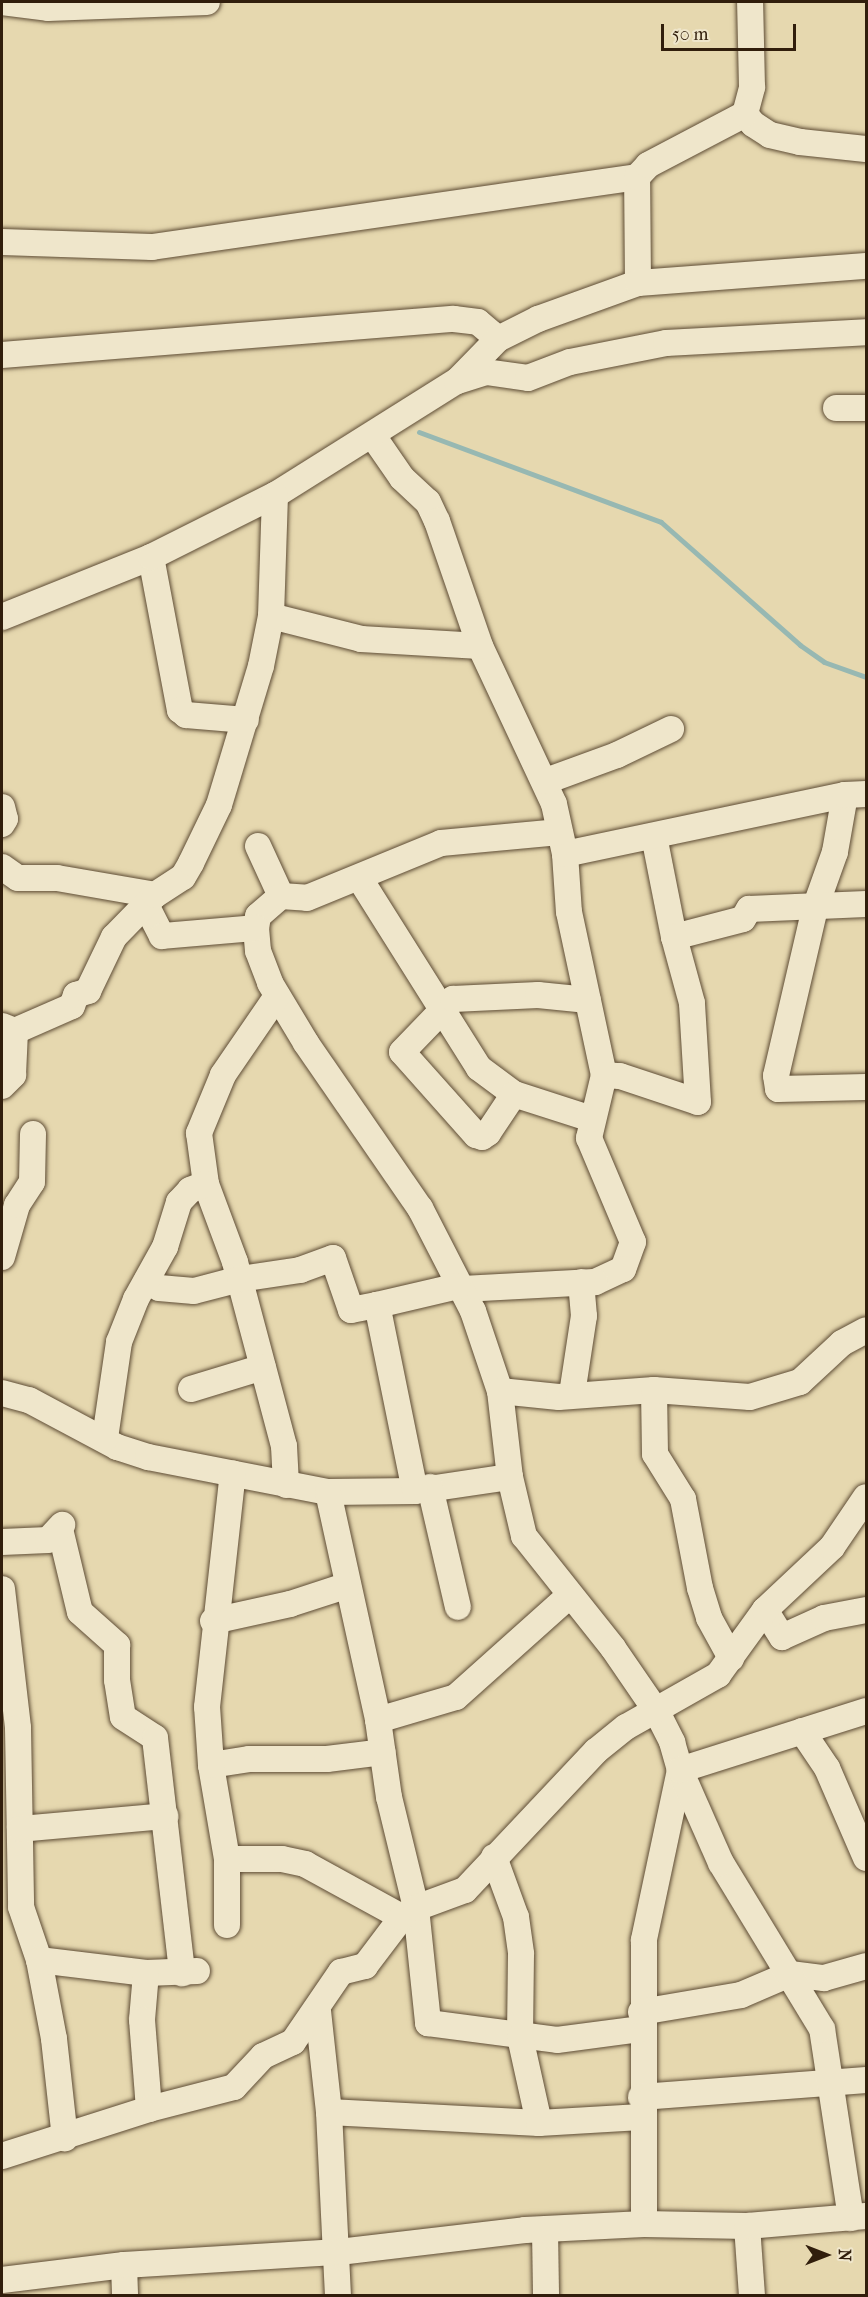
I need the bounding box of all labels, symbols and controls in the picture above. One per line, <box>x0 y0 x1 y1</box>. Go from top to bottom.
scale bar <box>664 12 799 50</box>
text: 50 m <box>672 24 708 45</box>
north arrow <box>796 2225 856 2285</box>
text: N <box>835 2249 854 2261</box>

